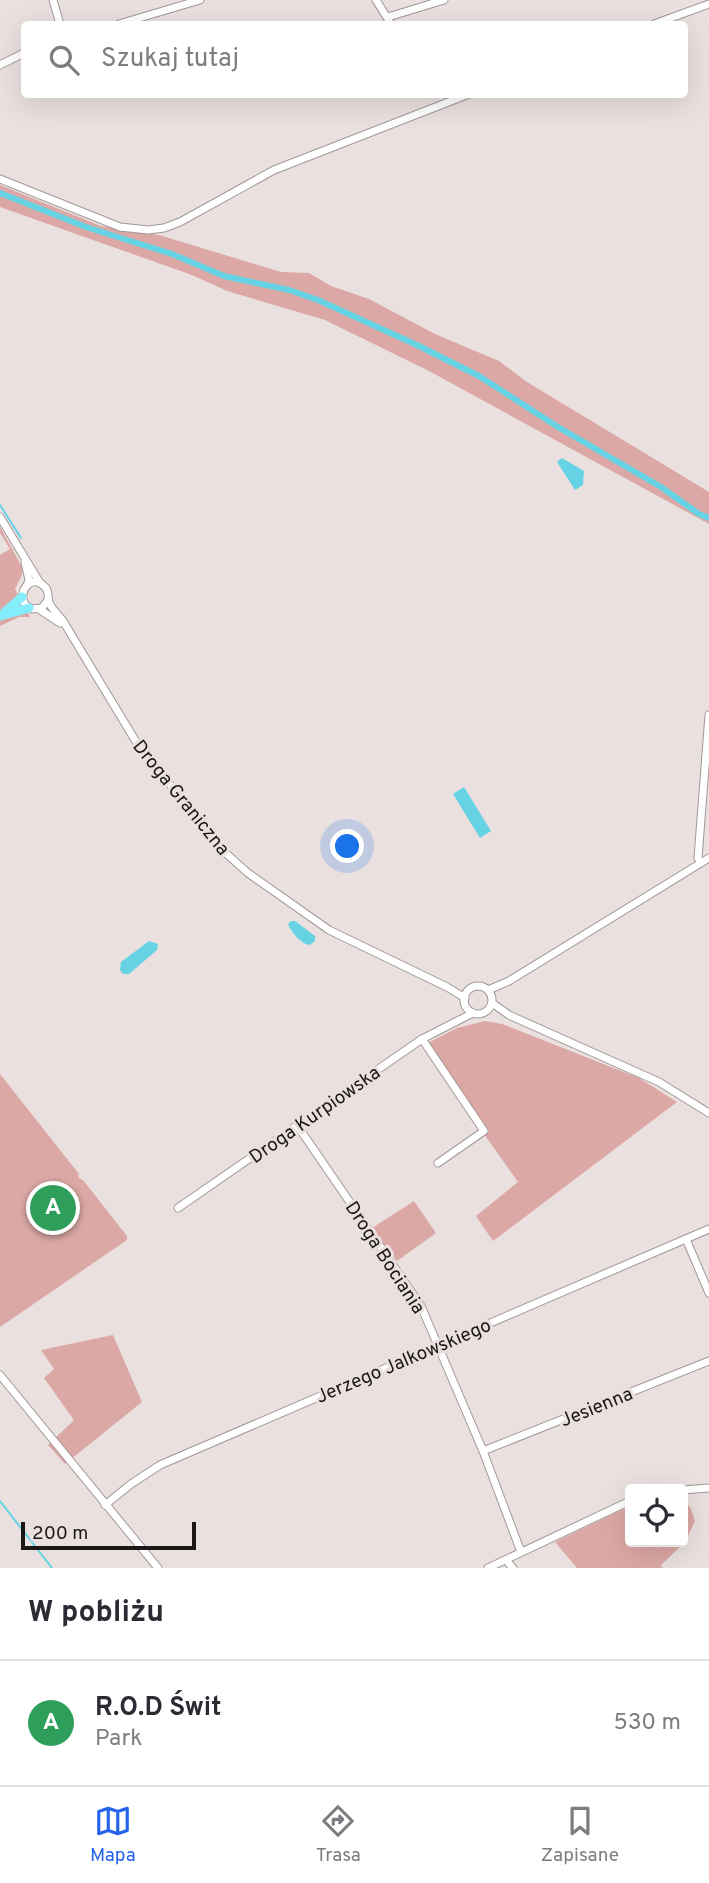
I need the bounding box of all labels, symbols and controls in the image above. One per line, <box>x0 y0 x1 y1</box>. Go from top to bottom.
search box <box>21 21 688 98</box>
icon: search <box>45 41 83 79</box>
text: Szukaj tutaj <box>101 43 239 76</box>
street label: Droga Graniczna <box>127 736 234 861</box>
your location <box>330 829 364 863</box>
street label: Droga Kurpiowska <box>245 1061 385 1170</box>
pin: A <box>30 1182 76 1234</box>
street label: Droga Bociania <box>339 1197 430 1319</box>
street label: Jerzego Jalkowskiego <box>313 1314 495 1410</box>
street label: Jesienna <box>557 1382 637 1433</box>
map controls <box>625 1484 688 1547</box>
button: locate <box>625 1484 688 1547</box>
scale bar <box>21 1519 196 1551</box>
text: 200 m <box>32 1522 88 1546</box>
text: W pobliżu <box>28 1595 164 1632</box>
text: R.O.D Świt <box>95 1692 221 1725</box>
text: A <box>43 1709 59 1738</box>
text: 530 m <box>613 1709 681 1738</box>
text: Park <box>95 1725 142 1754</box>
tab: Mapa <box>90 1802 136 1868</box>
tab: Trasa <box>316 1802 361 1868</box>
tab: Zapisane <box>541 1802 619 1868</box>

